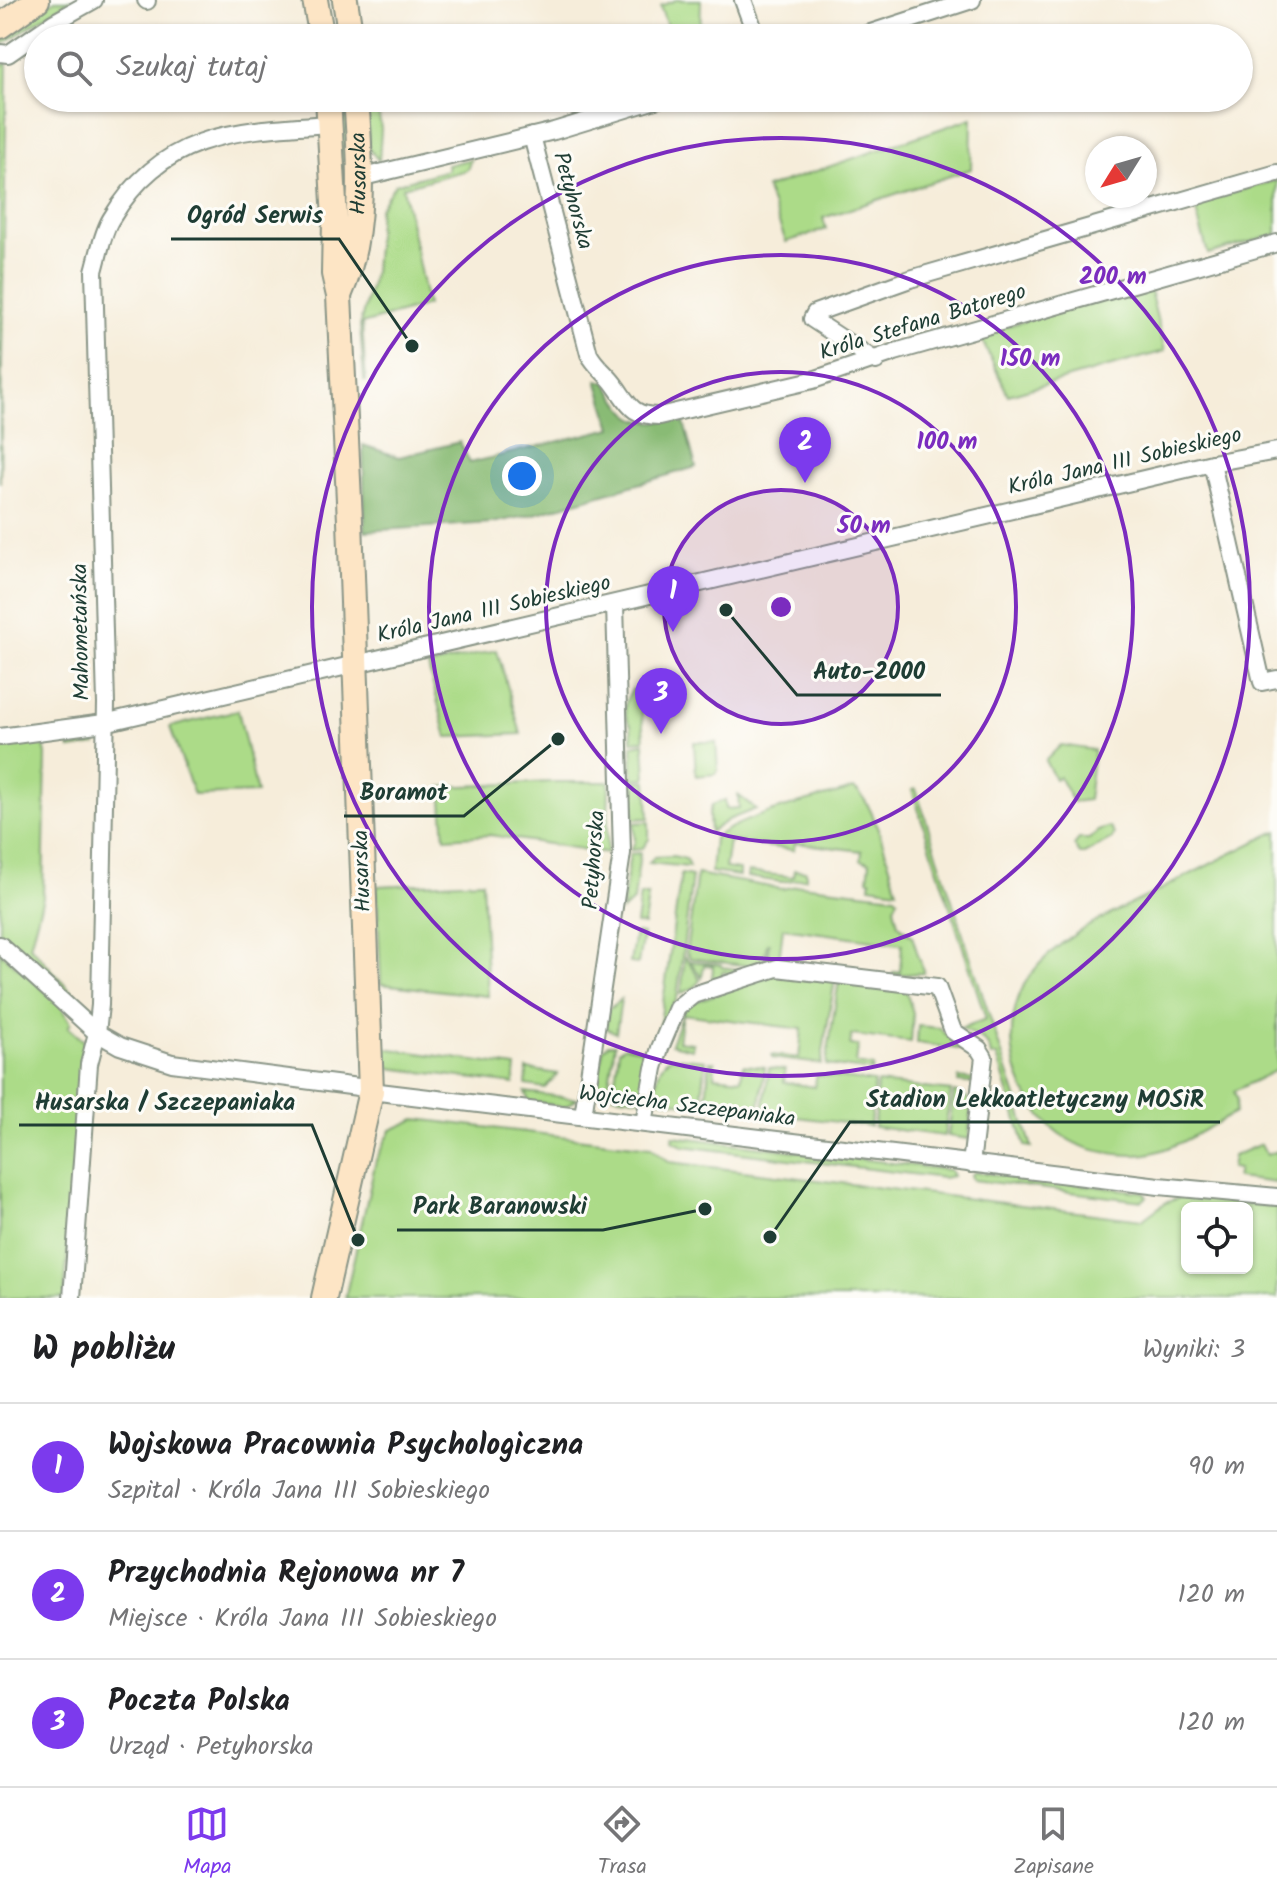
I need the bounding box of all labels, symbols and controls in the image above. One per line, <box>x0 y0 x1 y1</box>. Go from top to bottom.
search box <box>24 24 1253 112</box>
text: Szukaj tutaj <box>116 44 267 92</box>
icon: search <box>52 46 96 90</box>
street label: Husarska <box>341 131 378 216</box>
north arrow <box>1085 136 1157 208</box>
street label: Petyhorska <box>542 148 602 254</box>
callout: Ogród Serwis <box>171 191 339 239</box>
text: Ogród Serwis <box>187 197 323 236</box>
text: 200 m <box>1079 258 1147 297</box>
street label: Króla Stefana Batorego <box>815 275 1031 371</box>
text: 150 m <box>1000 340 1060 379</box>
pin: 2 <box>779 417 831 483</box>
street label: Króla Jana III Sobieskiego <box>1005 418 1245 506</box>
text: 100 m <box>917 423 977 462</box>
your location <box>502 456 542 496</box>
text: 50 m <box>836 507 891 546</box>
street label: Mahometańska <box>63 563 101 701</box>
street label: Króla Jana III Sobieskiego <box>374 566 614 654</box>
pin: 1 <box>647 566 699 632</box>
centre of rings <box>767 593 795 621</box>
callout: Auto-2000 <box>797 647 941 695</box>
text: Auto-2000 <box>813 653 926 692</box>
pin: 3 <box>635 668 687 734</box>
callout: Boramot <box>344 768 464 816</box>
text: Boramot <box>360 774 449 813</box>
street label: Petyhorska <box>574 809 616 911</box>
street label: Husarska <box>344 829 382 913</box>
callout: Stadion Lekkoatletyczny MOSiR <box>850 1074 1220 1122</box>
street label: Wojciecha Szczepaniaka <box>577 1076 797 1138</box>
callout: Husarska / Szczepaniaka <box>19 1077 312 1125</box>
text: Stadion Lekkoatletyczny MOSiR <box>866 1081 1204 1120</box>
text: Husarska / Szczepaniaka <box>35 1084 295 1123</box>
callout: Park Baranowski <box>397 1182 603 1230</box>
text: Park Baranowski <box>413 1188 588 1227</box>
map controls <box>1181 1202 1253 1274</box>
button: locate <box>1181 1202 1253 1274</box>
text: W pobliżu <box>32 1323 175 1377</box>
text: Wyniki: 3 <box>1142 1329 1245 1371</box>
text: Wojskowa Pracownia Psychologiczna <box>108 1422 583 1470</box>
text: 1 <box>54 1446 62 1488</box>
text: 90 m <box>1188 1446 1245 1488</box>
text: Szpital · Króla Jana III Sobieskiego <box>108 1470 490 1512</box>
text: Przychodnia Rejonowa nr 7 <box>108 1550 464 1598</box>
text: 2 <box>50 1574 66 1616</box>
text: 120 m <box>1178 1574 1245 1616</box>
text: Miejsce · Króla Jana III Sobieskiego <box>108 1598 497 1640</box>
text: Poczta Polska <box>108 1678 290 1726</box>
text: 3 <box>51 1702 65 1744</box>
text: 120 m <box>1178 1702 1245 1744</box>
text: Urząd · Petyhorska <box>108 1726 314 1768</box>
tab: Mapa <box>183 1802 232 1885</box>
tab: Trasa <box>598 1802 647 1885</box>
tab: Zapisane <box>1013 1802 1094 1885</box>

